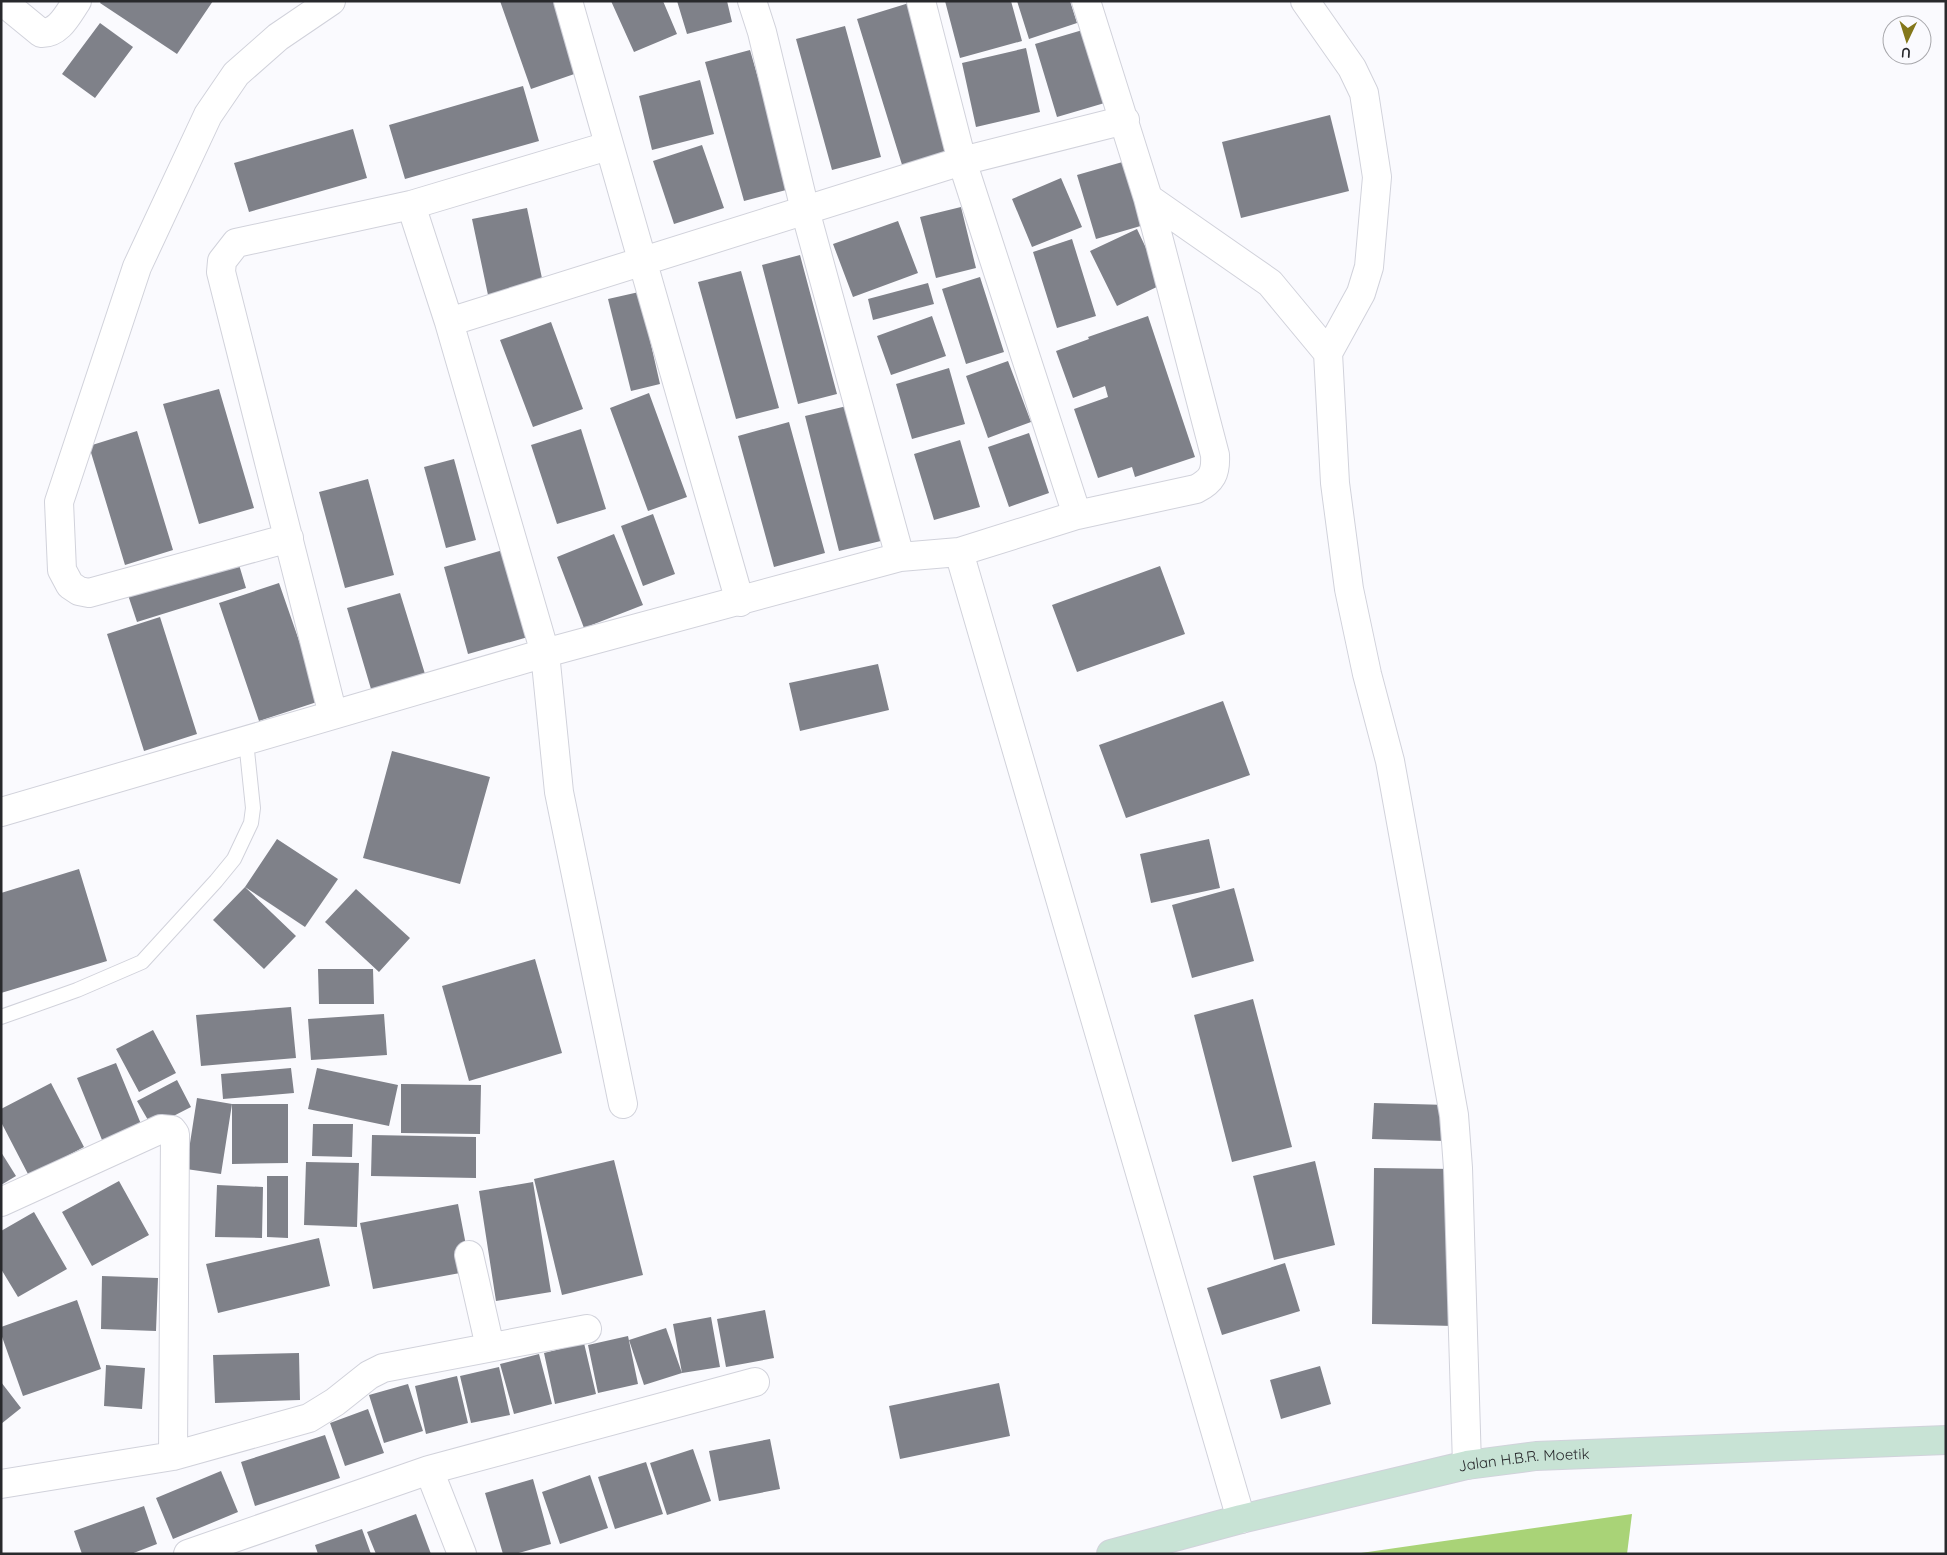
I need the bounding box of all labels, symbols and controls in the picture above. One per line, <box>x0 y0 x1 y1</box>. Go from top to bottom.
north arrow <box>1882 15 1932 65</box>
text: U <box>1901 44 1912 62</box>
street label: Jalan H.B.R. Moetik <box>1456 1444 1590 1476</box>

